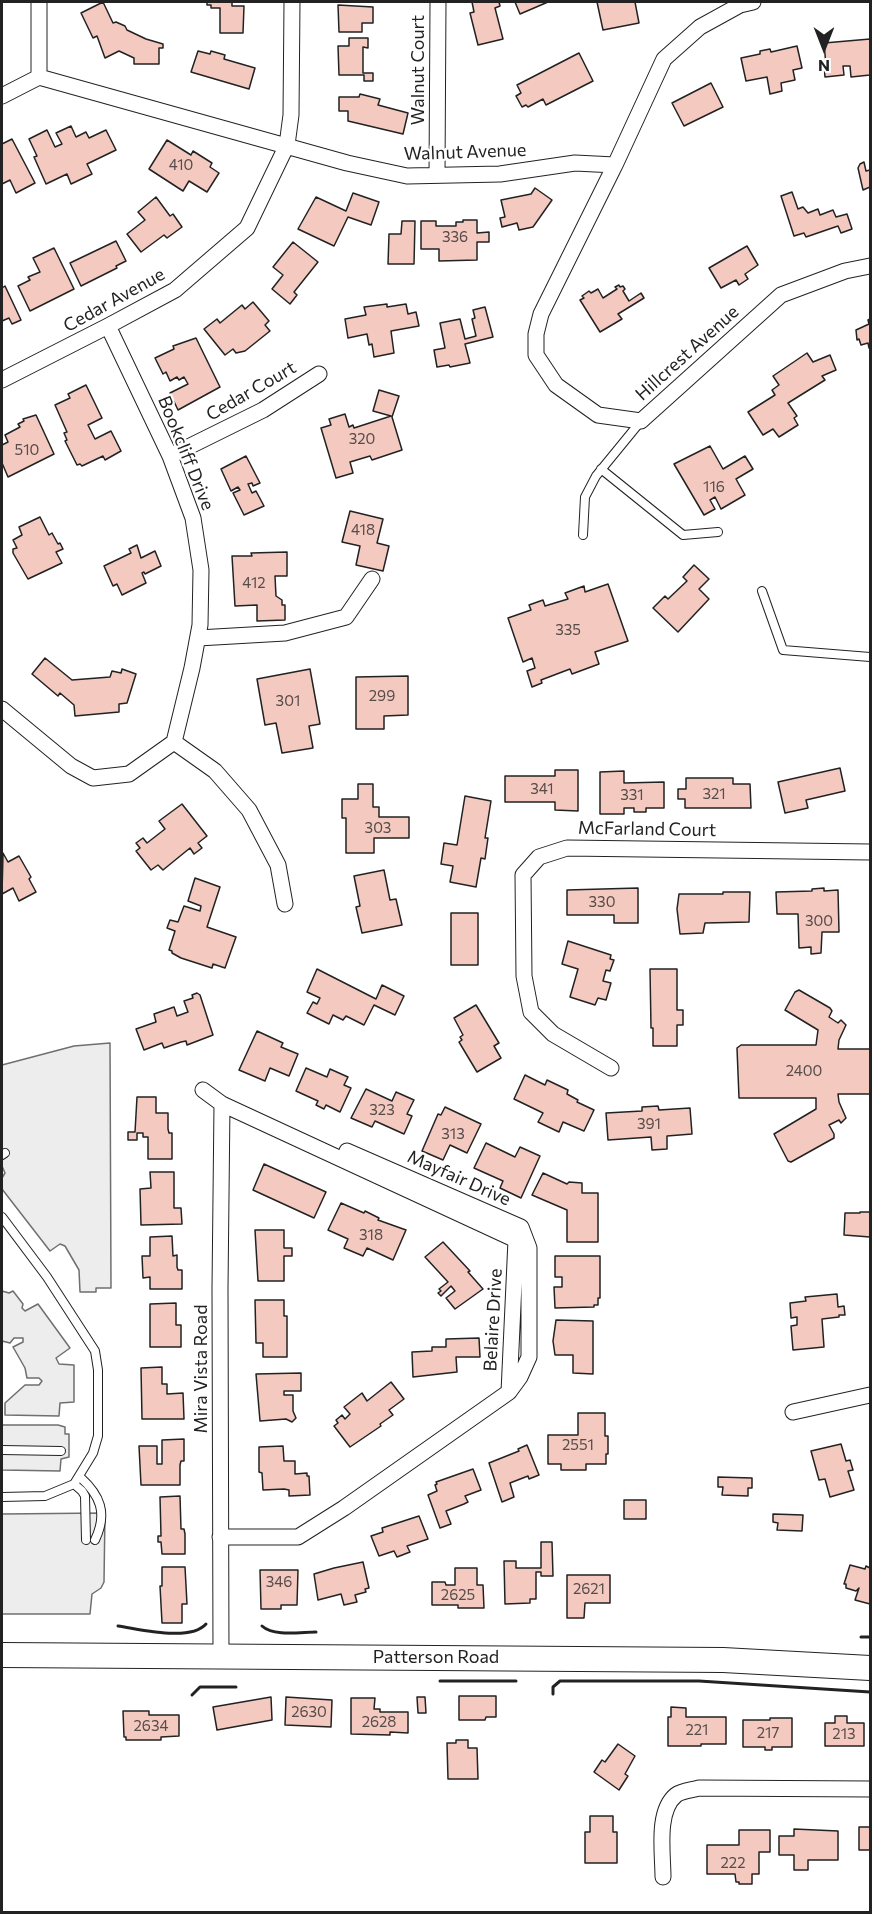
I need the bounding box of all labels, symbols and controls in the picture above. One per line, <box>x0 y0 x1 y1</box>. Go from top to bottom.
street label: Walnut Court <box>407 15 429 125</box>
north arrow <box>794 18 854 78</box>
text: N <box>818 57 830 76</box>
street label: Walnut Avenue <box>403 139 527 165</box>
house number: 410 <box>169 156 193 174</box>
house number: 336 <box>442 228 468 246</box>
street label: Cedar Avenue <box>60 263 168 337</box>
street label: Hillcrest Avenue <box>631 301 743 405</box>
street label: Cedar Court <box>202 357 300 425</box>
street label: Bookcliff Drive <box>153 393 219 513</box>
house number: 320 <box>349 430 375 448</box>
house number: 510 <box>15 441 39 459</box>
house number: 116 <box>703 478 725 496</box>
house number: 418 <box>351 521 375 539</box>
house number: 412 <box>242 574 266 592</box>
house number: 335 <box>555 621 581 639</box>
house number: 299 <box>369 687 395 705</box>
house number: 301 <box>276 692 300 710</box>
house number: 341 <box>530 780 554 798</box>
house number: 321 <box>702 785 726 803</box>
house number: 331 <box>620 786 644 804</box>
street label: McFarland Court <box>578 817 716 841</box>
house number: 303 <box>365 819 391 837</box>
house number: 330 <box>589 893 615 911</box>
house number: 300 <box>805 912 833 930</box>
house number: 2400 <box>786 1062 822 1080</box>
house number: 323 <box>369 1101 395 1119</box>
house number: 391 <box>637 1115 661 1133</box>
house number: 313 <box>441 1125 465 1143</box>
street label: Mayfair Drive <box>404 1146 514 1210</box>
house number: 318 <box>359 1226 383 1244</box>
street label: Belaire Drive <box>480 1268 506 1372</box>
street label: Mira Vista Road <box>190 1304 212 1434</box>
house number: 2551 <box>562 1436 594 1454</box>
house number: 346 <box>266 1573 292 1591</box>
house number: 2621 <box>573 1580 605 1598</box>
house number: 2625 <box>441 1586 475 1604</box>
street label: Patterson Road <box>373 1646 499 1668</box>
house number: 2630 <box>291 1703 327 1721</box>
house number: 2628 <box>362 1713 396 1731</box>
house number: 2634 <box>134 1717 168 1735</box>
house number: 221 <box>685 1721 709 1739</box>
house number: 217 <box>757 1724 779 1742</box>
house number: 213 <box>832 1725 856 1743</box>
house number: 222 <box>721 1854 745 1872</box>

